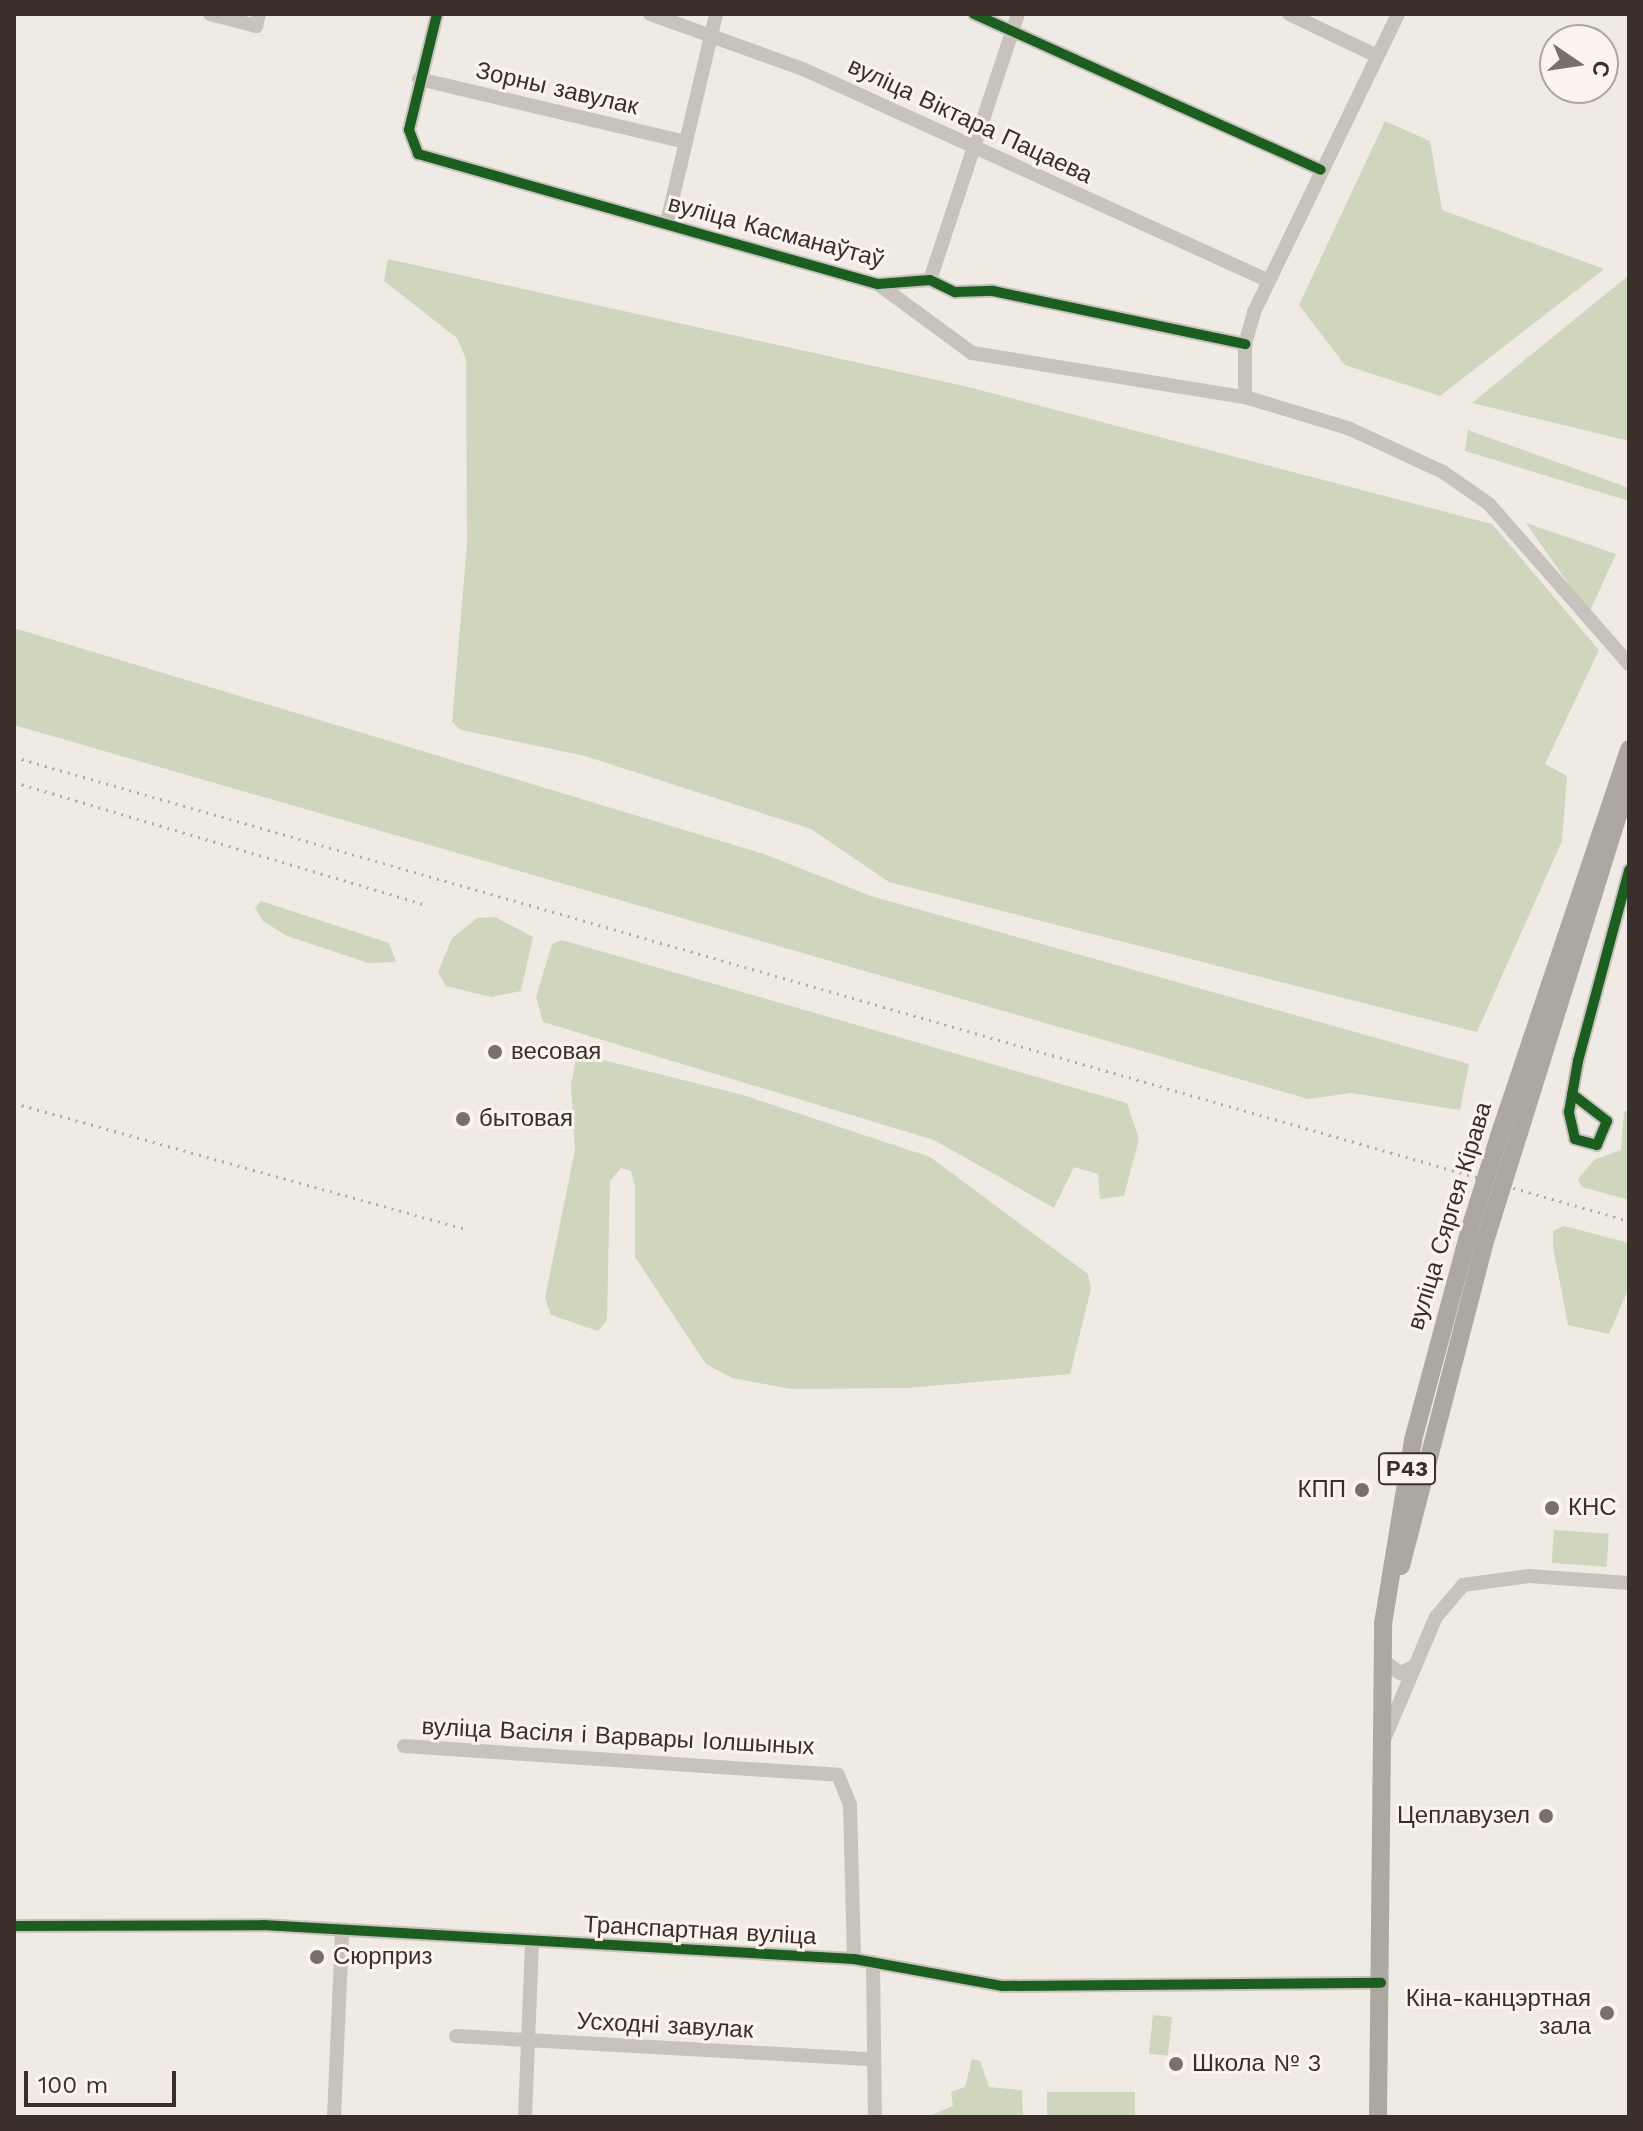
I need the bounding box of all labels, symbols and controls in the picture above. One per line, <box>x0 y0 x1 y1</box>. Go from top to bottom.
north arrow <box>1539 24 1619 104</box>
street label: вуліца Віктара Пацаева <box>843 52 1097 190</box>
street label: Зорны завулак <box>473 56 641 122</box>
text: С <box>1587 59 1615 80</box>
street label: вуліца Касманаўтаў <box>665 189 887 275</box>
place label: весовая <box>511 1038 601 1066</box>
marker: весовая <box>486 1043 504 1061</box>
street label: вуліца Сяргея Кірава <box>1402 1099 1498 1333</box>
place label: бытовая <box>479 1105 573 1133</box>
marker: бытовая <box>454 1110 472 1128</box>
road number: Р43 <box>1377 1451 1437 1487</box>
place label: КПП <box>1298 1476 1346 1504</box>
marker: КПП <box>1353 1481 1371 1499</box>
place label: КНС <box>1568 1494 1617 1522</box>
marker: КНС <box>1543 1499 1561 1517</box>
street label: вуліца Васіля і Варвары Іолшыных <box>421 1712 815 1762</box>
place label: Цеплавузел <box>1397 1802 1530 1830</box>
marker: Цеплавузел <box>1537 1807 1555 1825</box>
street label: Транспартная вуліца <box>583 1911 817 1951</box>
place label: Сюрприз <box>333 1943 432 1971</box>
marker: Сюрприз <box>308 1948 326 1966</box>
place label: Кіна-канцэртная зала <box>1406 1985 1591 2041</box>
marker: Кіна-канцэртная зала <box>1598 2004 1616 2022</box>
street label: Усходні завулак <box>576 2007 754 2045</box>
place label: Школа № 3 <box>1192 2050 1322 2078</box>
scale bar <box>28 2055 180 2105</box>
marker: Школа № 3 <box>1167 2055 1185 2073</box>
text: 100 m <box>38 2071 108 2099</box>

